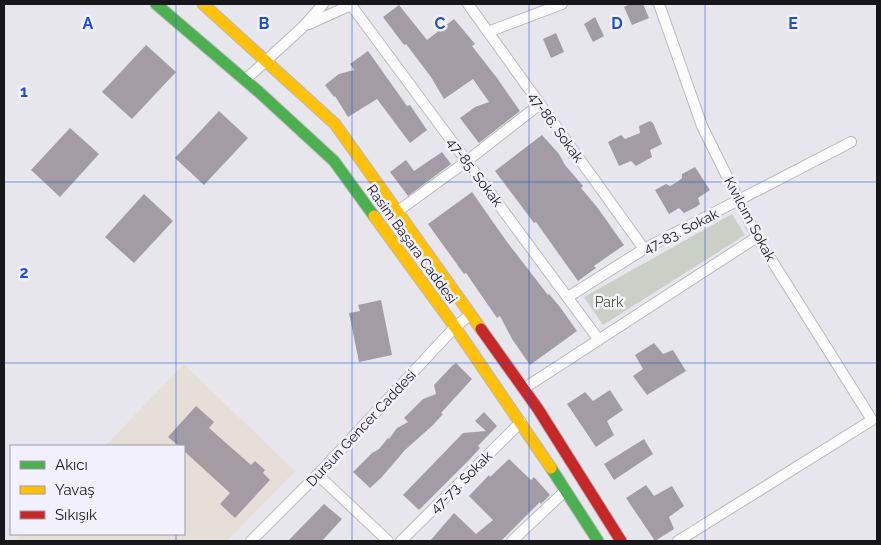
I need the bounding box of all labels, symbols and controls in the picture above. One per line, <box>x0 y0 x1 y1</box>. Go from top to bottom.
text: A <box>83 14 94 33</box>
text: B <box>259 14 270 33</box>
text: C <box>435 14 446 33</box>
text: D <box>611 14 623 33</box>
text: E <box>788 14 798 33</box>
text: 1 <box>20 82 28 101</box>
street label: 47-86. Sokak <box>525 89 587 166</box>
street label: 47-85. Sokak <box>444 134 506 210</box>
street label: Kıvılcım Sokak <box>721 174 779 264</box>
street label: Rasim Başara Caddesi <box>363 181 461 307</box>
street label: 47-83. Sokak <box>641 205 722 257</box>
text: 2 <box>19 263 29 282</box>
park label: Park <box>595 294 624 310</box>
street label: Dursun Gencer Caddesi <box>303 367 419 489</box>
legend <box>10 445 185 535</box>
street label: 47-73. Sokak <box>427 447 496 516</box>
text: Akıcı <box>55 456 88 474</box>
text: Yavaş <box>55 481 95 499</box>
text: Sıkışık <box>55 506 97 524</box>

